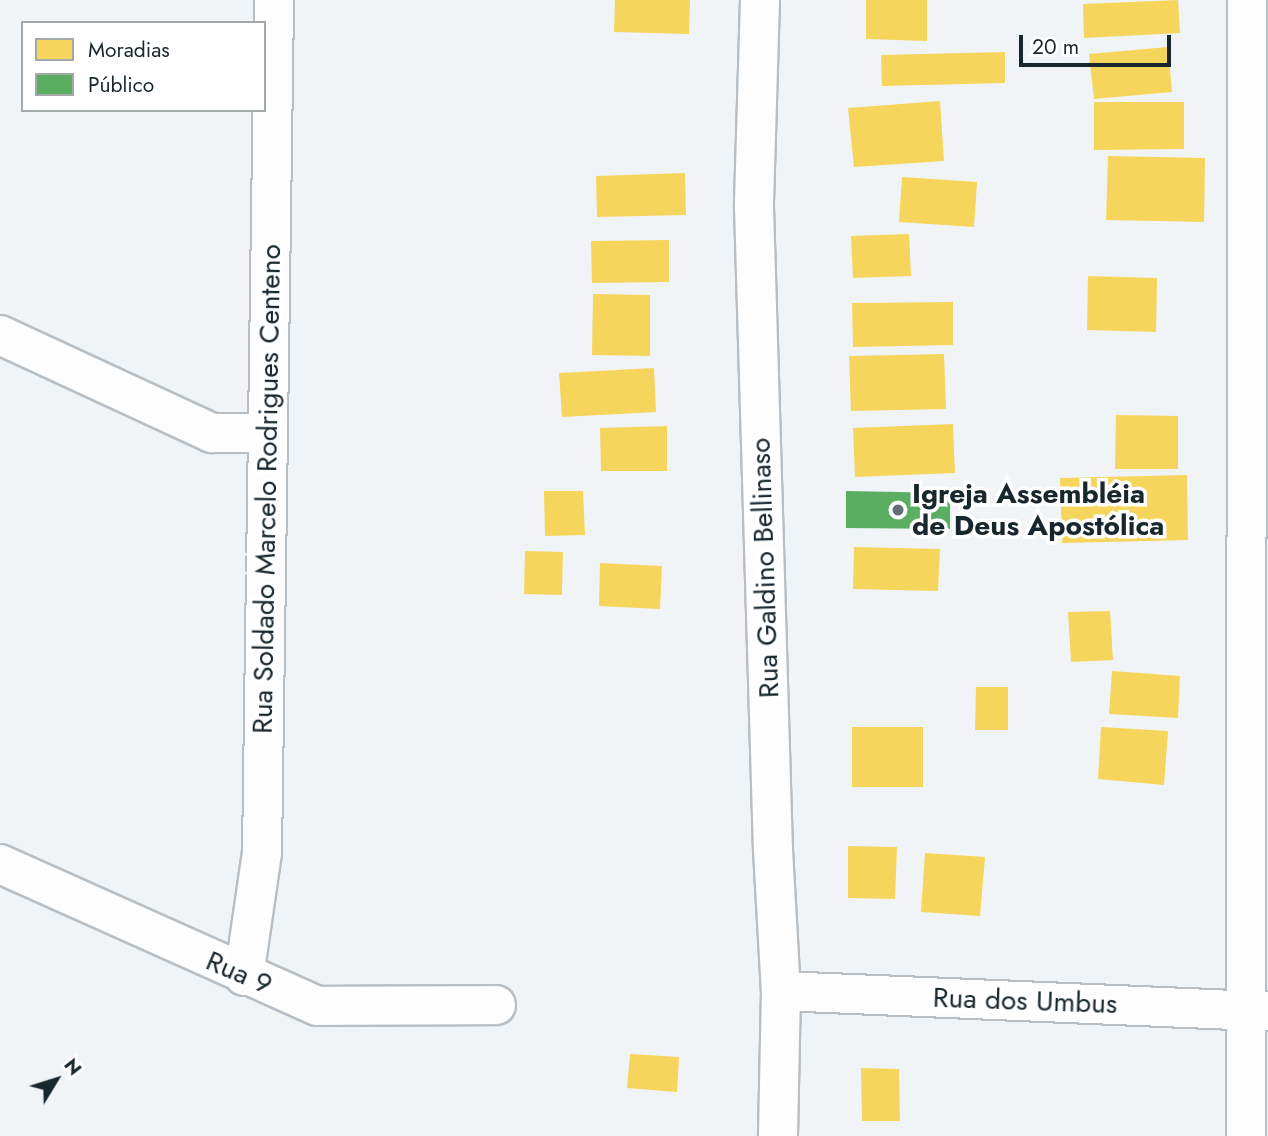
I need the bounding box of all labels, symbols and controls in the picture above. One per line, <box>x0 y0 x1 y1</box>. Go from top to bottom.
legend <box>21 21 266 112</box>
scale bar <box>1023 21 1175 65</box>
text: 20 m <box>1032 32 1079 62</box>
text: Moradias <box>88 35 170 65</box>
text: Público <box>88 70 154 100</box>
street label: Rua Soldado Marcelo Rodrigues Centeno <box>246 244 288 734</box>
street label: Rua Galdino Bellinaso <box>744 437 786 699</box>
place label: Igreja Assembléia de Deus Apostólica <box>912 477 1164 543</box>
marker: Igreja Assembléia de Deus Apostólica <box>890 502 906 518</box>
street label: Rua 9 <box>201 944 277 1002</box>
street label: Rua dos Umbus <box>932 981 1118 1021</box>
north arrow <box>21 1045 91 1115</box>
text: N <box>58 1053 88 1081</box>

